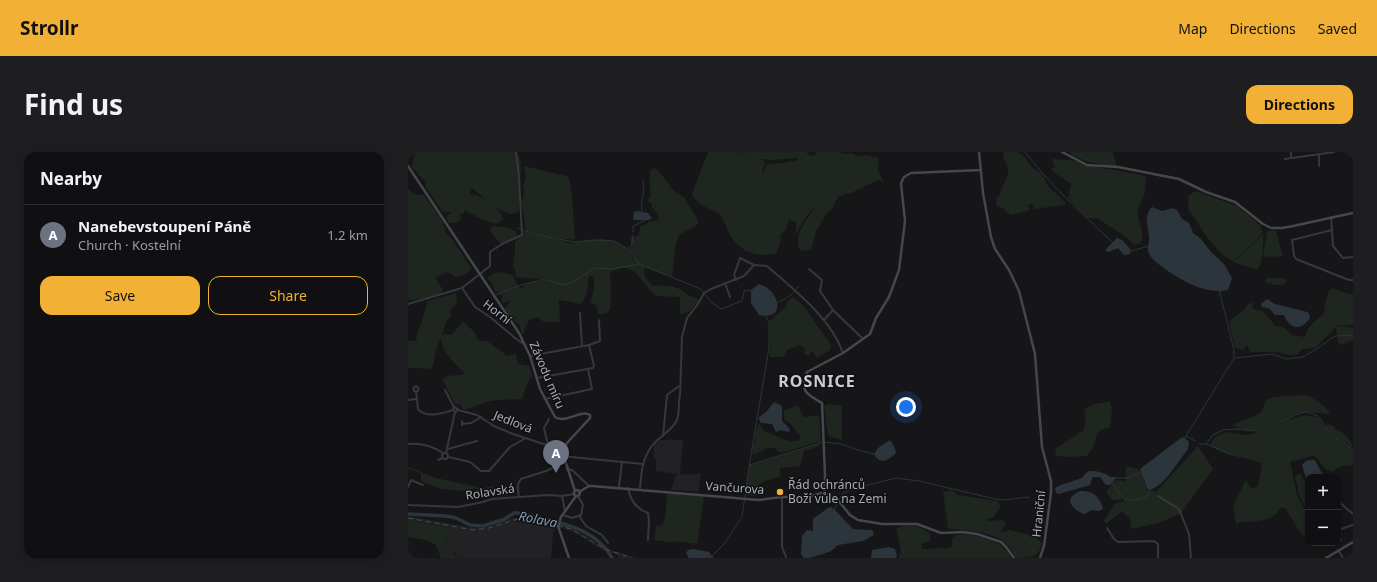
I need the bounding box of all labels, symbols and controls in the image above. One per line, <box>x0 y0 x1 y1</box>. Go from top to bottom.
text: Strollr <box>20 15 79 41</box>
text: Map <box>1178 19 1207 38</box>
text: Directions <box>1229 19 1296 38</box>
text: Saved <box>1318 19 1357 38</box>
text: Find us <box>24 85 123 123</box>
button: Directions <box>1246 85 1353 124</box>
text: Nearby <box>40 167 102 190</box>
text: Nanebevstoupení Páně <box>78 216 251 236</box>
text: A <box>49 226 58 244</box>
text: 1.2 km <box>327 226 368 244</box>
text: Church · Kostelní <box>78 236 181 254</box>
button: Save <box>40 276 200 315</box>
button: Share <box>208 276 368 315</box>
street label: Horní <box>480 295 516 329</box>
street label: Závodu míru <box>526 339 569 411</box>
district label: ROSNICE <box>778 370 856 392</box>
your location <box>896 397 916 417</box>
street label: Jedlová <box>490 406 535 437</box>
pin: A <box>543 440 569 473</box>
map controls <box>1305 474 1341 546</box>
button: + <box>1305 474 1341 510</box>
place label: Řád ochránců Boží vůle na Zemi <box>788 476 887 507</box>
street label: Vančurova <box>705 477 765 498</box>
street label: Rolavská <box>464 479 516 504</box>
marker: Řád ochránců Boží vůle na Zemi <box>775 487 785 497</box>
street label: Hraniční <box>1028 489 1050 538</box>
water label: Rolava <box>517 506 559 532</box>
button: − <box>1305 510 1341 546</box>

